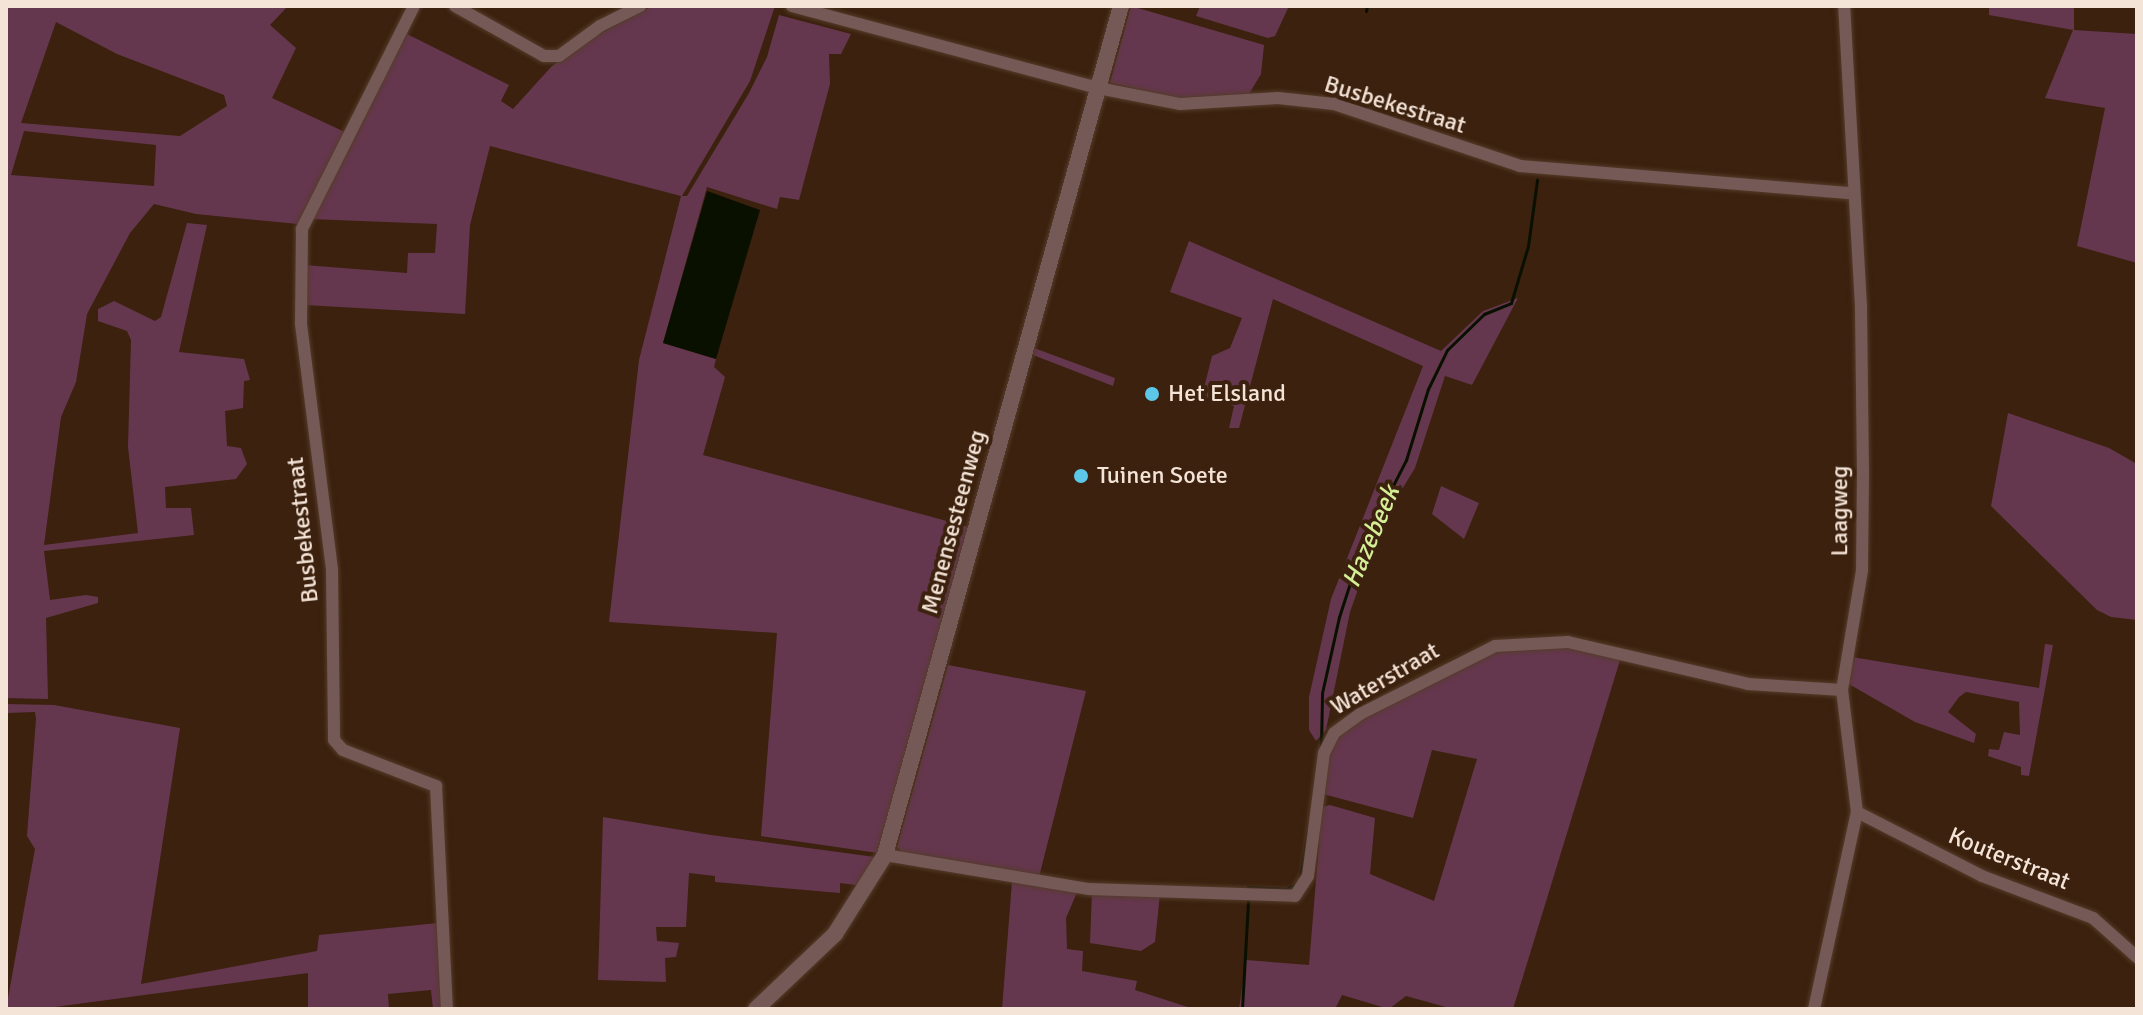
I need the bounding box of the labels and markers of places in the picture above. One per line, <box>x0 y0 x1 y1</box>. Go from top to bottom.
place label: Het Elsland <box>1168 380 1286 408</box>
marker: Het Elsland <box>1143 385 1161 403</box>
place label: Tuinen Soete <box>1097 462 1228 490</box>
marker: Tuinen Soete <box>1072 467 1090 485</box>

